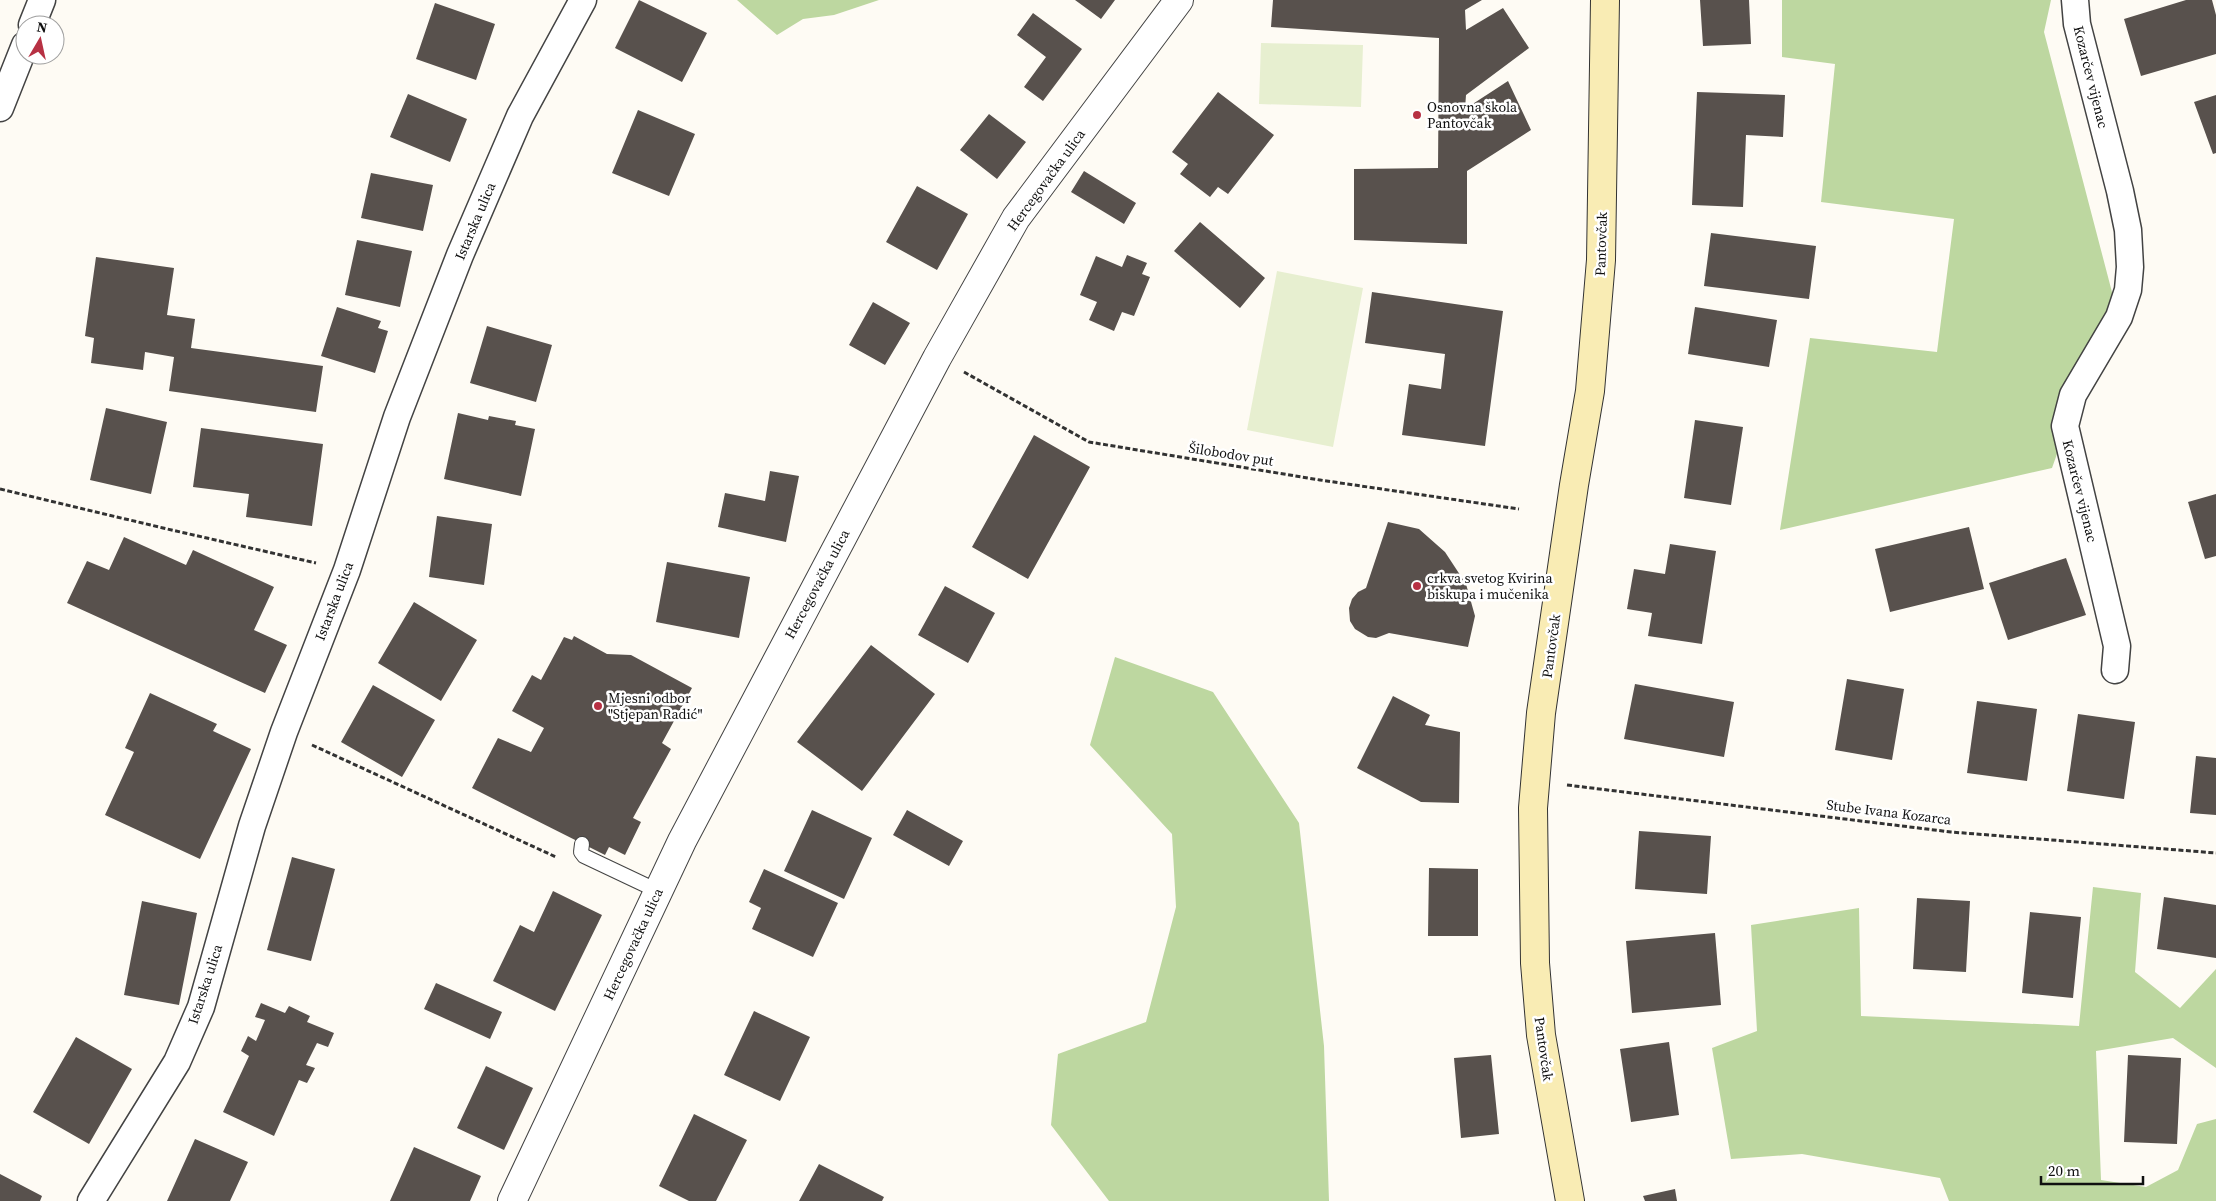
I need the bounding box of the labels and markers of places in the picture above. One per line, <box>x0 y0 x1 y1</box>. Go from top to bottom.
place label: Osnovna škola Pantovčak <box>1427 97 1518 133</box>
marker: Osnovna škola Pantovčak <box>1411 109 1423 121</box>
place label: crkva svetog Kvirina biskupa i mučenika <box>1427 568 1554 604</box>
marker: crkva svetog Kvirina biskupa i mučenika <box>1411 580 1423 592</box>
place label: Mjesni odbor "Stjepan Radić" <box>608 688 702 724</box>
marker: Mjesni odbor "Stjepan Radić" <box>592 700 604 712</box>

